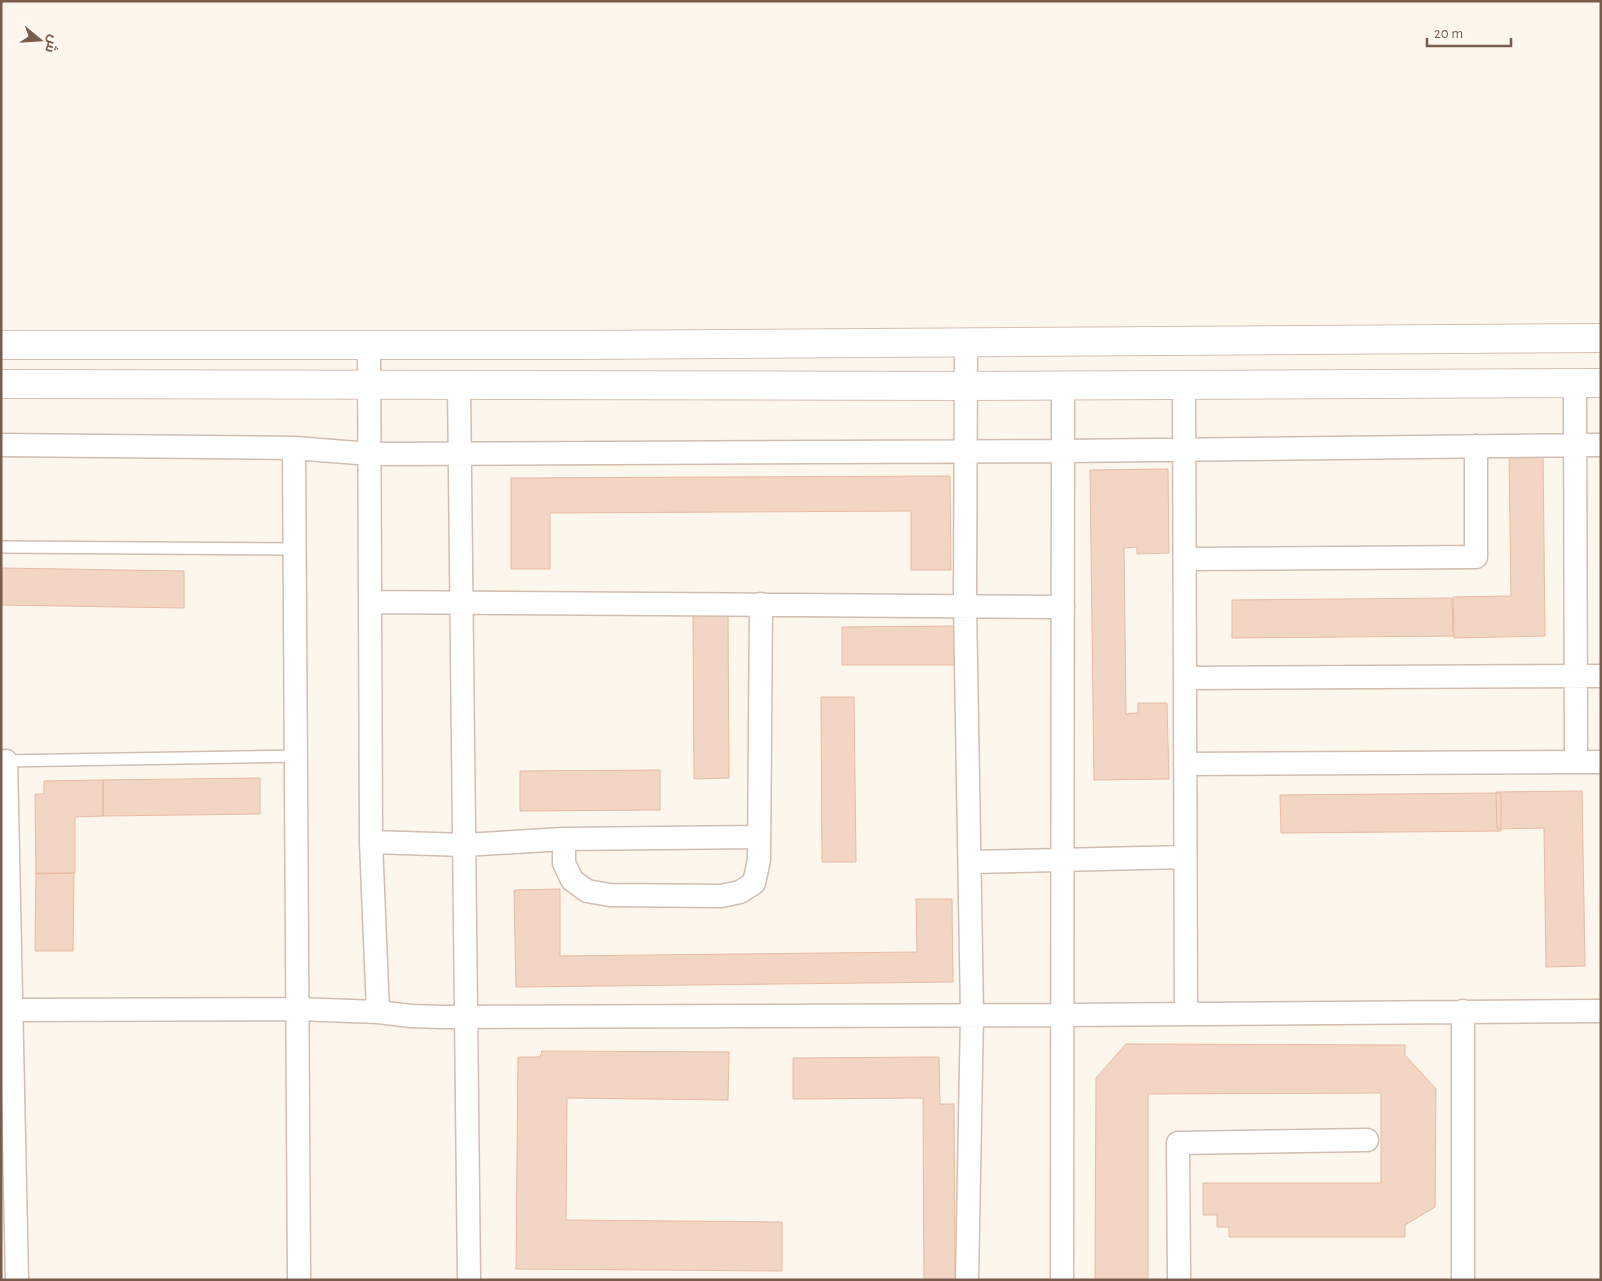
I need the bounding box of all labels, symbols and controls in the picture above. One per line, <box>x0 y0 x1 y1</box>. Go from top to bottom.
north arrow <box>15 15 65 65</box>
scale bar <box>1427 15 1511 47</box>
text: 20 m <box>1434 26 1463 41</box>
text: ش <box>41 33 63 55</box>

